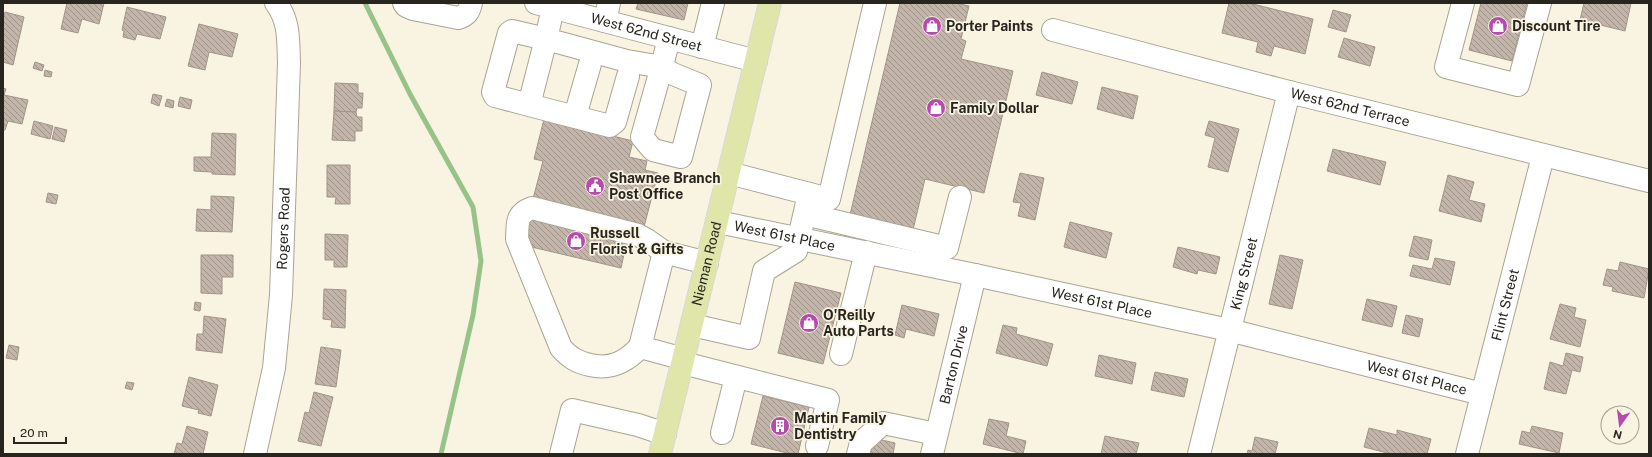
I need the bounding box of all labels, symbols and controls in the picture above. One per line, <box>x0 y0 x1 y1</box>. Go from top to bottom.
street label: West 62nd Street <box>589 10 704 54</box>
shop icon: Porter Paints <box>921 15 943 37</box>
shop icon: Discount Tire <box>1487 15 1509 37</box>
place label: Porter Paints <box>946 18 1033 34</box>
place label: Discount Tire <box>1512 18 1600 34</box>
street label: West 62nd Terrace <box>1289 85 1412 130</box>
shop icon: Family Dollar <box>925 97 947 119</box>
place label: Family Dollar <box>950 100 1039 116</box>
place label: Shawnee Branch Post Office <box>609 170 721 202</box>
public building icon: Shawnee Branch Post Office <box>584 175 606 197</box>
street label: Rogers Road <box>274 187 293 270</box>
street label: West 61st Place <box>733 217 837 254</box>
street label: Nieman Road <box>688 220 724 307</box>
place label: Russell Florist & Gifts <box>590 225 684 257</box>
shop icon: Russell Florist & Gifts <box>565 230 587 252</box>
street label: King Street <box>1227 236 1261 311</box>
street label: Flint Street <box>1488 267 1522 342</box>
street label: West 61st Place <box>1050 284 1154 321</box>
place label: O'Reilly Auto Parts <box>823 307 894 339</box>
shop icon: O'Reilly Auto Parts <box>798 312 820 334</box>
street label: Barton Drive <box>936 323 971 406</box>
street label: West 61st Place <box>1365 357 1469 398</box>
north arrow <box>1600 405 1640 445</box>
place label: Martin Family Dentistry <box>794 410 886 442</box>
building icon: Martin Family Dentistry <box>769 415 791 437</box>
scale bar <box>14 419 66 445</box>
text: 20 m <box>20 426 48 440</box>
text: N <box>1612 428 1623 442</box>

